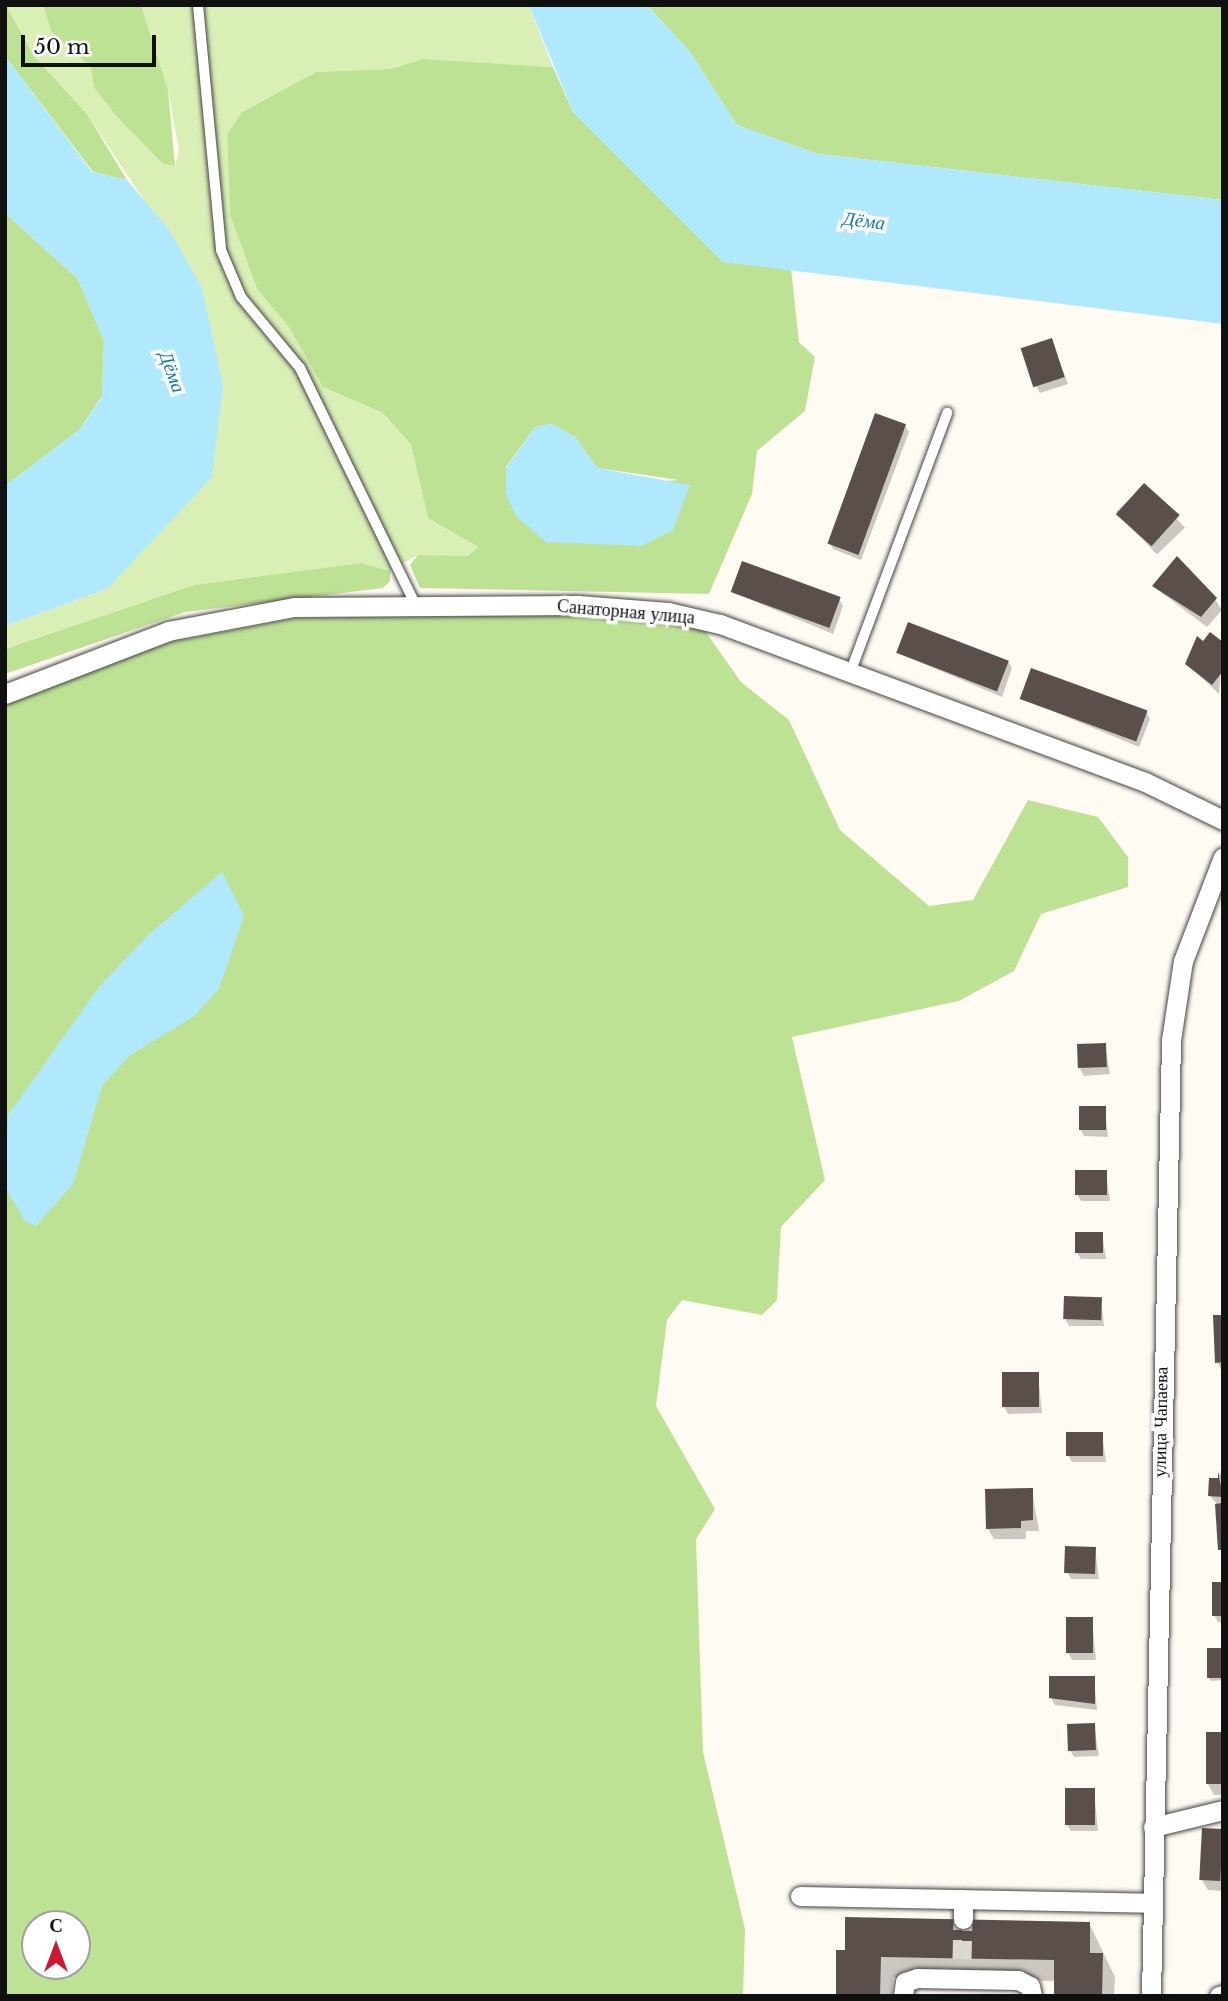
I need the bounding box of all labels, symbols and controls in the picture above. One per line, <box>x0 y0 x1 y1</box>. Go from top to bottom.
scale bar <box>24 21 159 65</box>
text: 50 m <box>34 34 89 60</box>
water label: Дёма <box>842 207 886 235</box>
water label: Дёма <box>154 348 190 396</box>
street label: Санаторная улица <box>556 595 696 629</box>
street label: улица Чапаева <box>1149 1366 1173 1478</box>
north arrow <box>21 1910 91 1980</box>
text: С <box>49 1914 63 1937</box>

